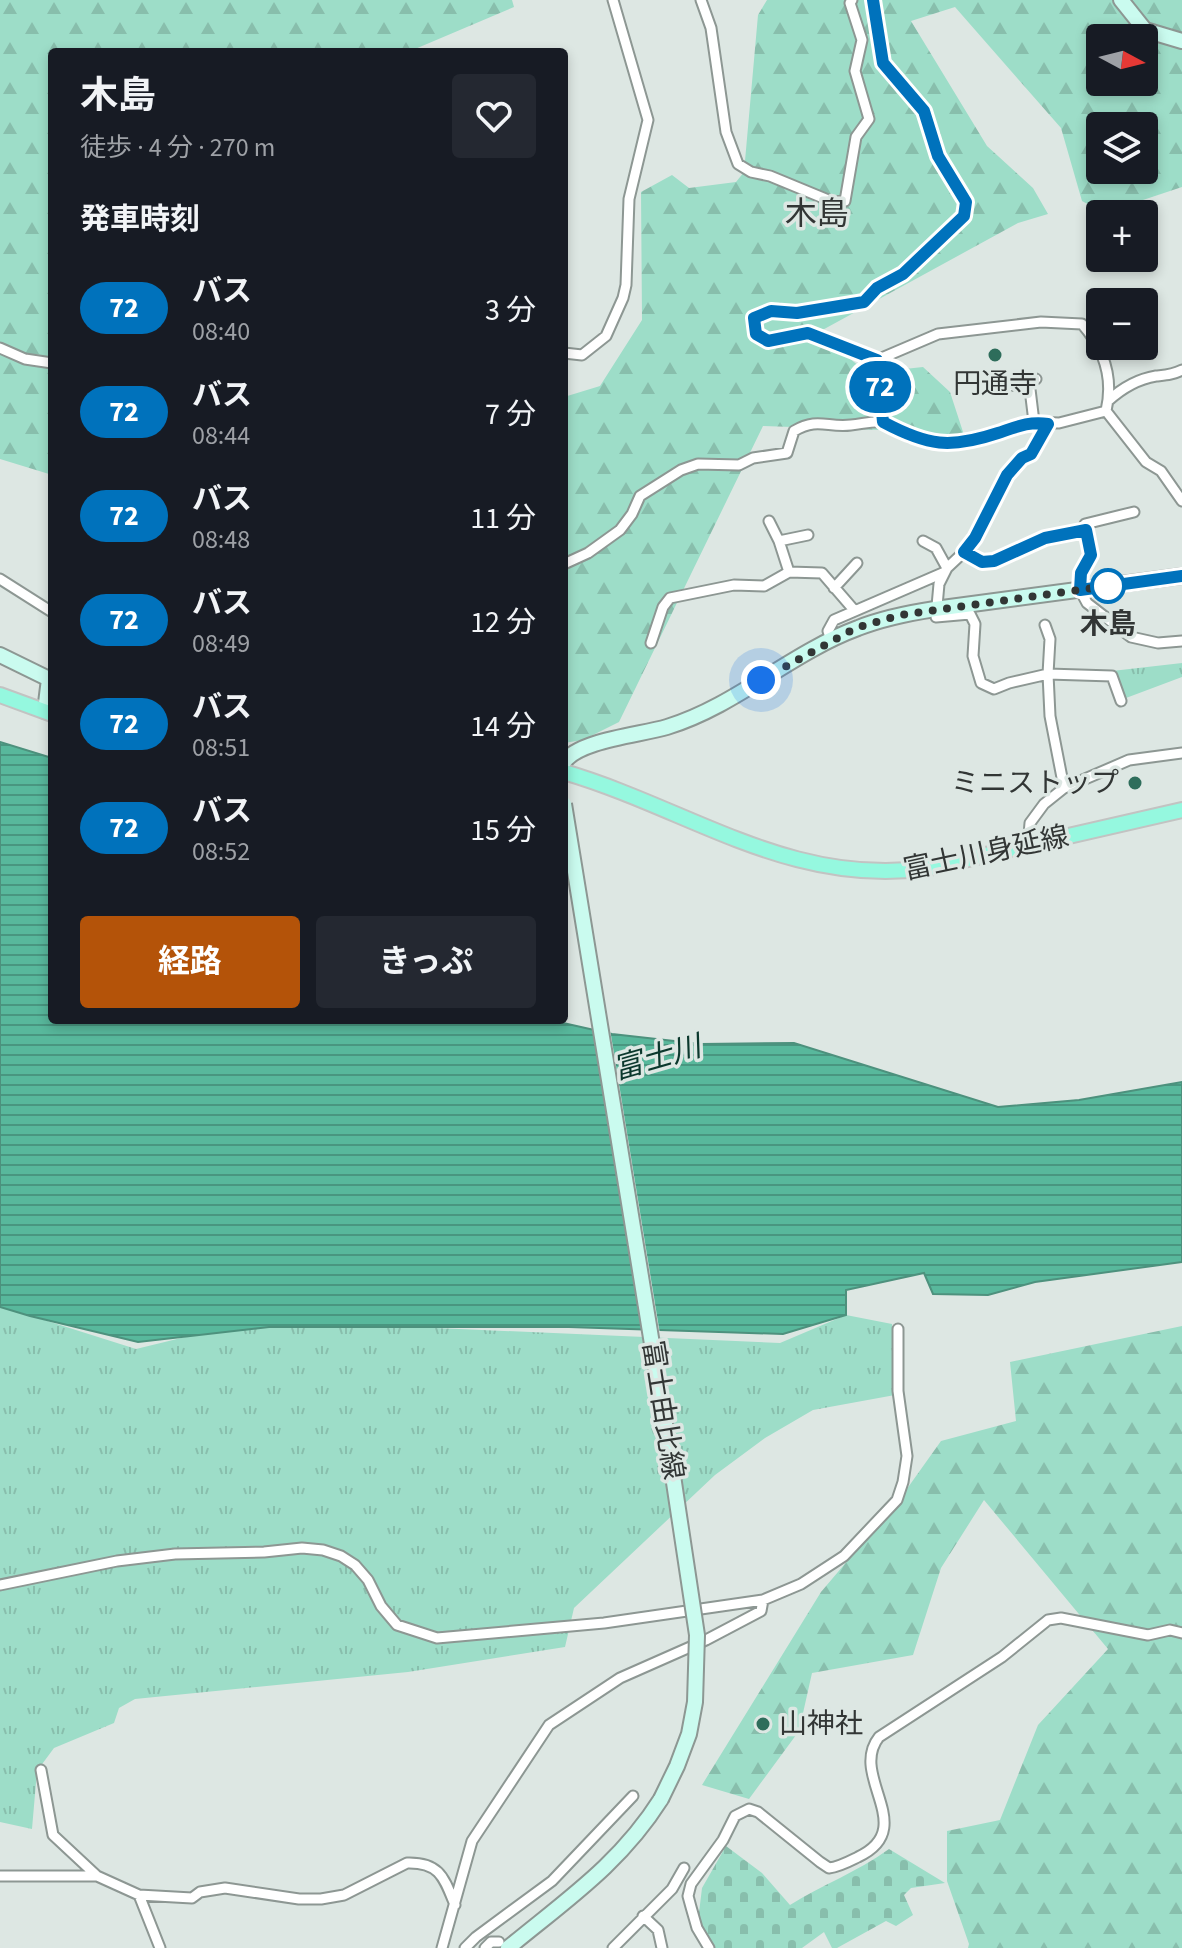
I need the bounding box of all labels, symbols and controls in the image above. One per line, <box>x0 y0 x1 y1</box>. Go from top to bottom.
north arrow <box>1086 24 1158 96</box>
map controls <box>1086 24 1158 360</box>
text: 木島 <box>80 69 156 123</box>
button: heart <box>452 74 536 158</box>
button: layers <box>1086 112 1158 184</box>
text: 徒歩 · 4 分 · 270 m <box>80 129 275 166</box>
district label: 木島 <box>785 191 849 237</box>
text: 発車時刻 <box>80 198 200 241</box>
button: + <box>1086 200 1158 272</box>
text: バス <box>192 270 252 313</box>
text: 72 <box>109 288 139 328</box>
button: − <box>1086 288 1158 360</box>
text: 3 分 <box>485 289 536 332</box>
text: 08:40 <box>192 313 250 350</box>
marker: 円通寺 <box>986 346 1004 364</box>
line badge: 72 <box>844 361 916 413</box>
place label: 円通寺 <box>953 364 1037 404</box>
text: 72 <box>865 367 895 407</box>
text: バス <box>192 374 252 417</box>
text: 72 <box>109 392 139 432</box>
text: 7 分 <box>485 393 536 436</box>
text: 08:44 <box>192 417 250 454</box>
text: バス <box>192 478 252 521</box>
text: 72 <box>109 496 139 536</box>
text: 11 分 <box>470 497 536 540</box>
text: 08:48 <box>192 521 250 558</box>
marker: 木島 <box>1091 569 1125 603</box>
text: バス <box>192 582 252 625</box>
text: 72 <box>109 600 139 640</box>
text: 12 分 <box>470 601 536 644</box>
place label: 木島 <box>1080 604 1136 644</box>
text: 08:49 <box>192 625 250 662</box>
your location <box>741 660 781 700</box>
text: バス <box>192 686 252 729</box>
text: 72 <box>109 704 139 744</box>
text: 14 分 <box>470 705 536 748</box>
text: 08:51 <box>192 729 250 766</box>
place label: ミニストップ <box>951 763 1119 803</box>
marker: ミニストップ <box>1126 774 1144 792</box>
text: バス <box>192 790 252 833</box>
text: 72 <box>109 808 139 848</box>
text: 15 分 <box>470 809 536 852</box>
street label: 富士川身延線 <box>900 816 1072 890</box>
text: 08:52 <box>192 833 250 870</box>
button: 経路 <box>80 916 300 1008</box>
button: きっぷ <box>316 916 536 1008</box>
water label: 富士川 <box>608 1024 709 1091</box>
street label: 富士由比線 <box>632 1338 694 1482</box>
place label: 山神社 <box>779 1704 863 1744</box>
marker: 山神社 <box>754 1715 772 1733</box>

